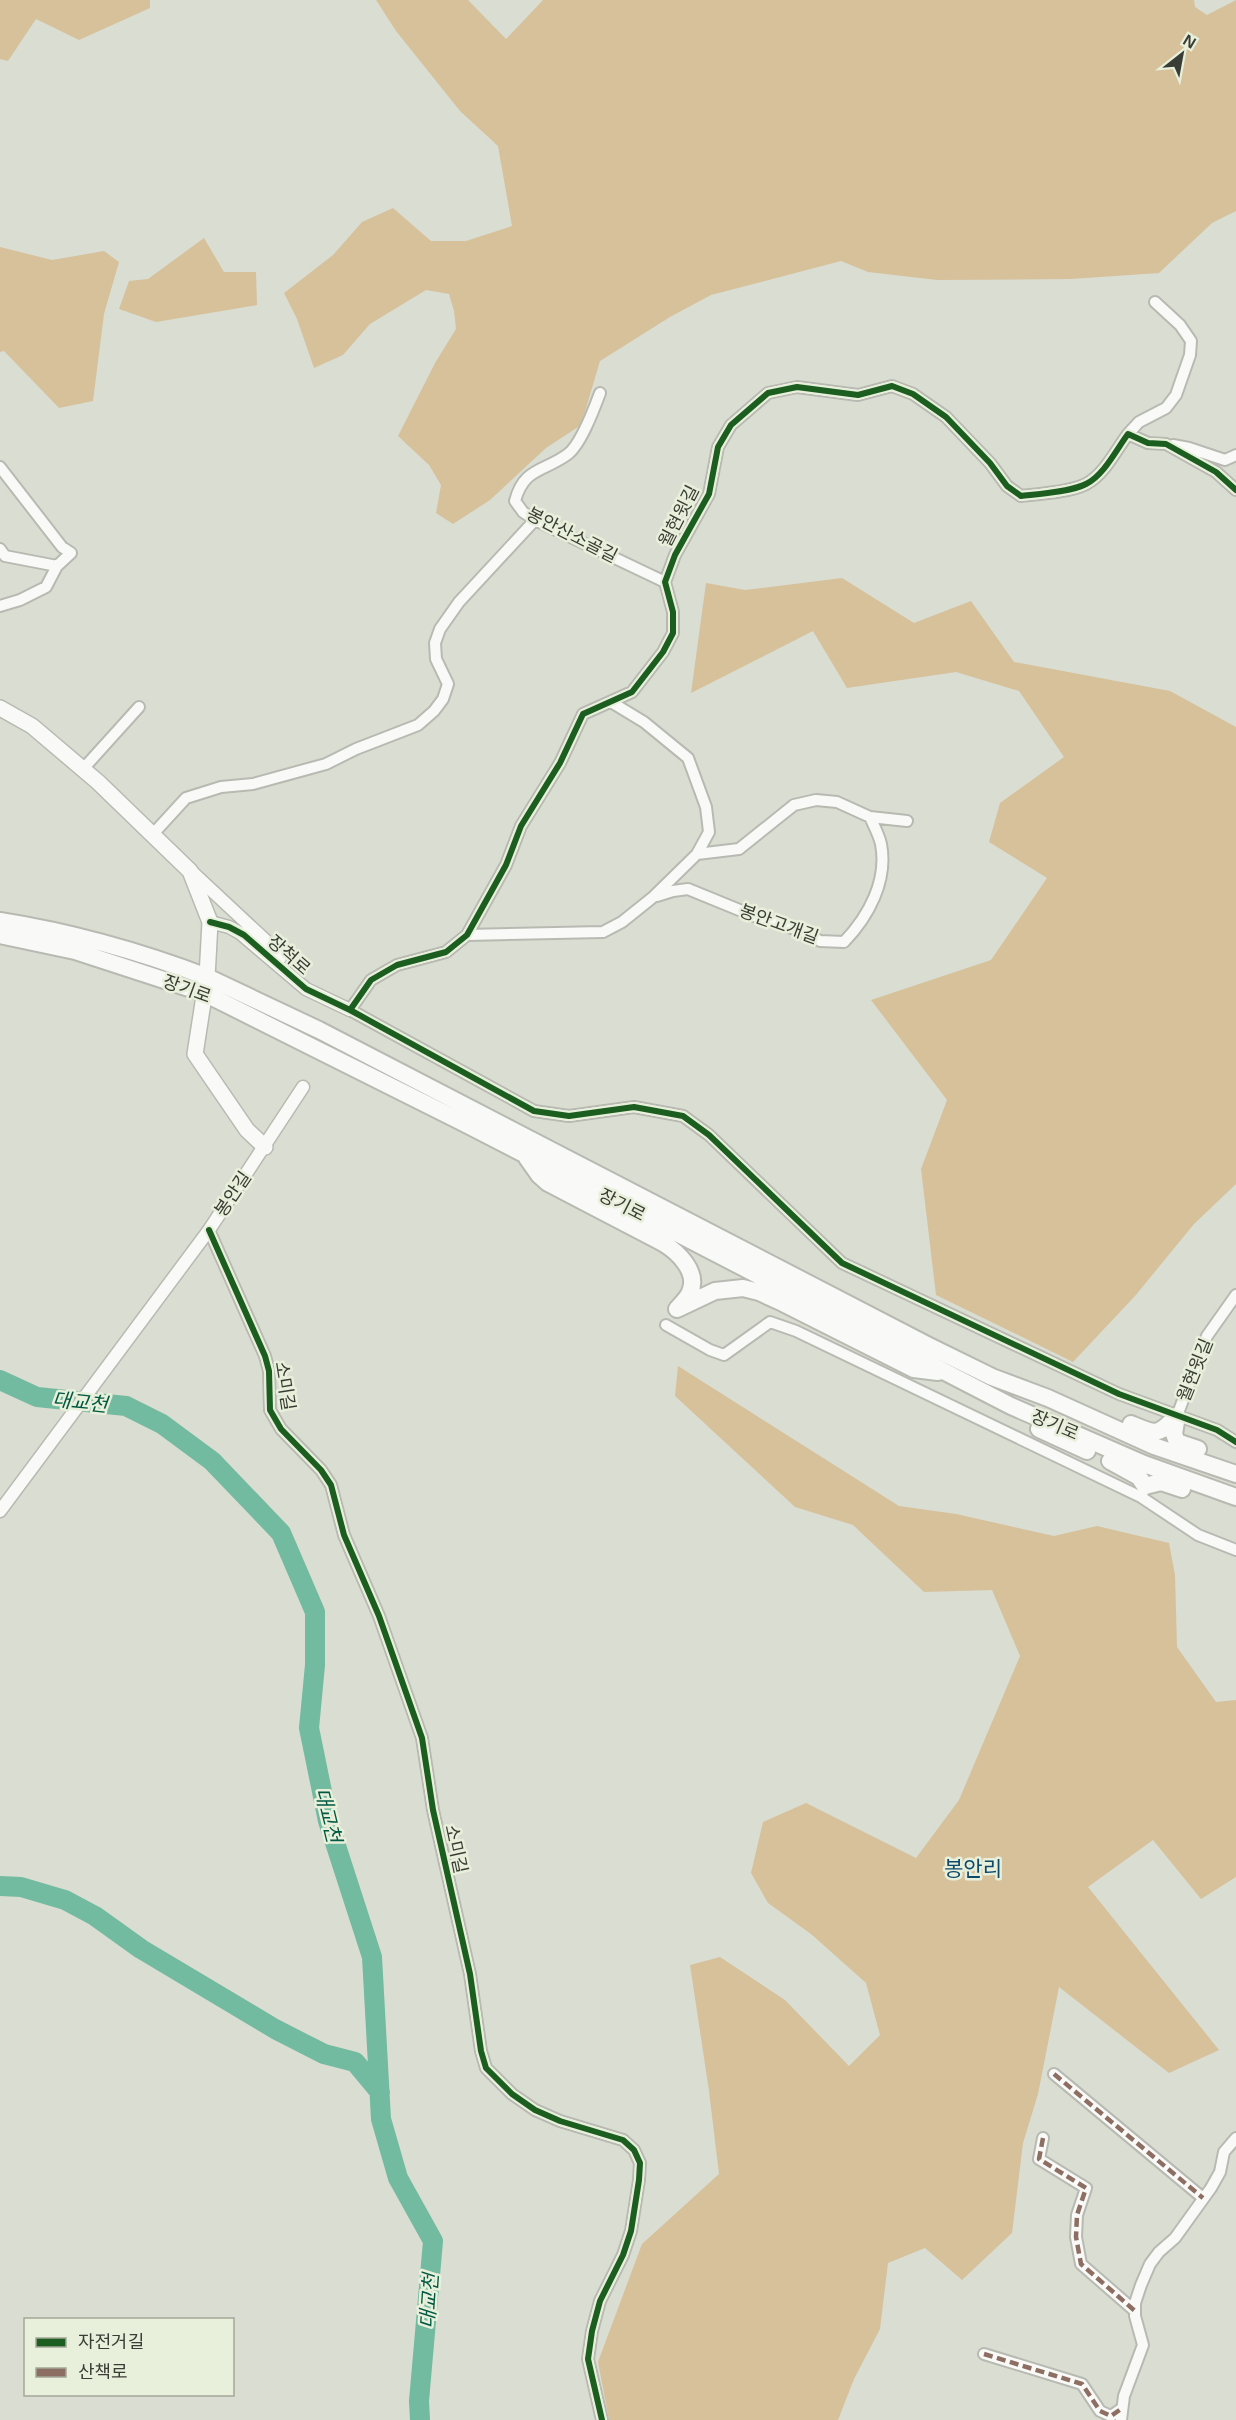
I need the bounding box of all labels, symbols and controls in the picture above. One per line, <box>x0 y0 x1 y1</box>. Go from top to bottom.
north arrow <box>1152 24 1212 84</box>
text: N <box>1180 31 1199 52</box>
street label: 월현윗길 <box>655 482 703 550</box>
street label: 봉안산소골길 <box>523 504 621 566</box>
street label: 봉안고개길 <box>737 900 821 948</box>
street label: 장척로 <box>264 931 314 979</box>
street label: 장기로 <box>160 971 214 1007</box>
street label: 봉안길 <box>211 1168 255 1220</box>
street label: 장기로 <box>595 1185 649 1225</box>
street label: 월현윗길 <box>1173 1336 1217 1404</box>
street label: 소미길 <box>271 1360 299 1412</box>
water label: 대교천 <box>51 1388 111 1416</box>
street label: 장기로 <box>1028 1406 1082 1444</box>
water label: 대교천 <box>311 1786 346 1847</box>
street label: 소미길 <box>441 1823 471 1875</box>
district label: 봉안리 <box>944 1857 1002 1880</box>
water label: 대교천 <box>416 2270 442 2329</box>
legend <box>24 2318 234 2396</box>
text: 자전거길 <box>78 2332 144 2352</box>
text: 산책로 <box>78 2362 128 2382</box>

